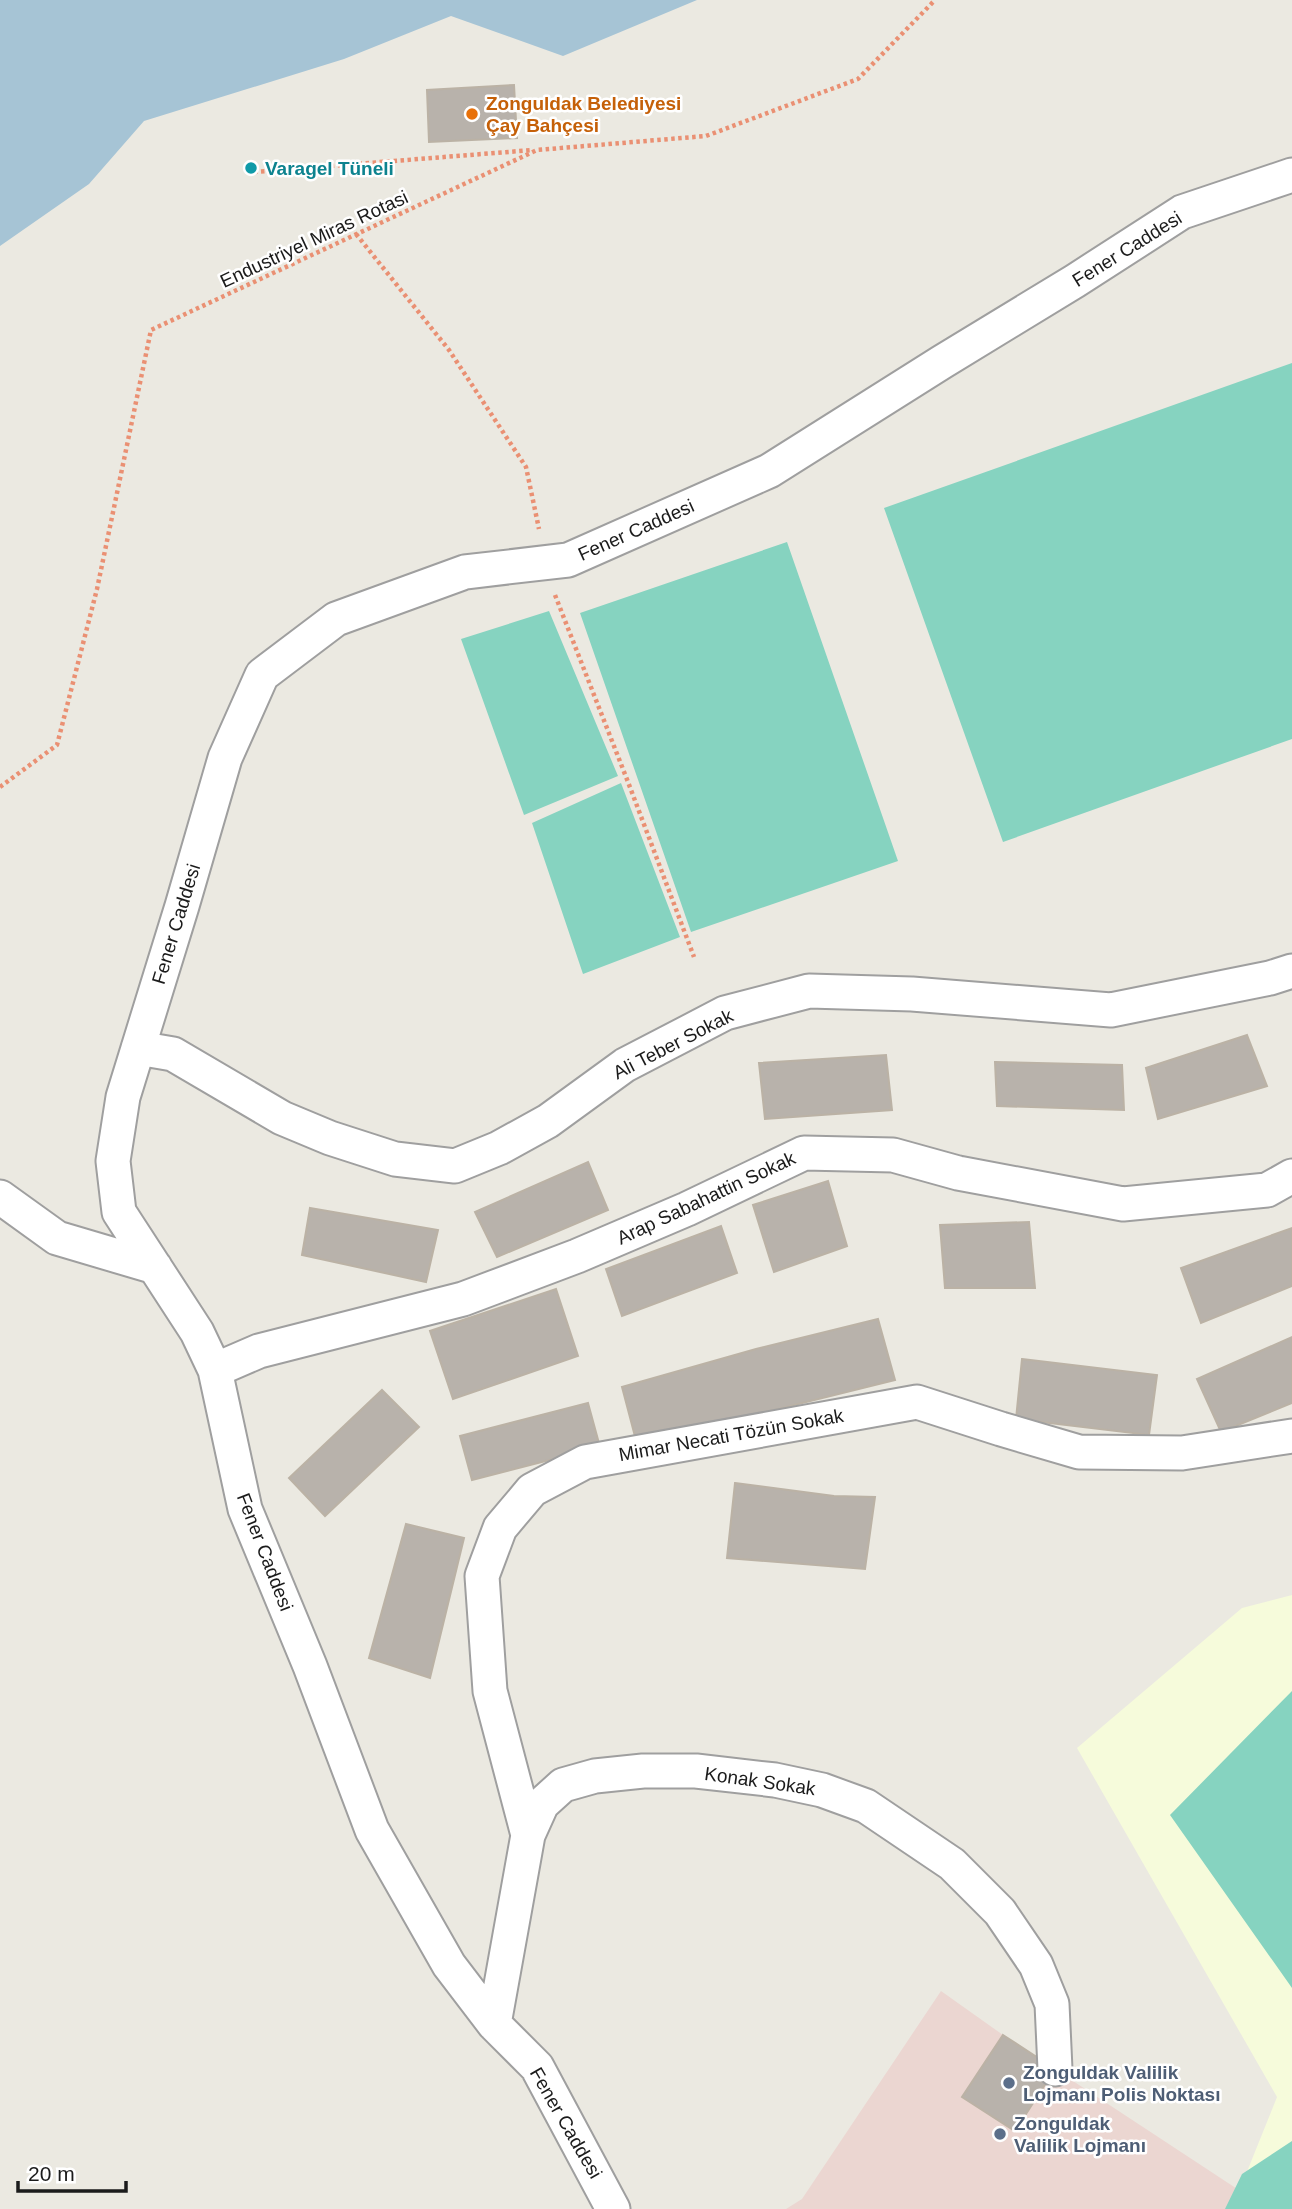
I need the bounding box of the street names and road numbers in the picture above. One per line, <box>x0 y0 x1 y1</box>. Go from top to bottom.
street label: Endustriyel Miras Rotasi <box>217 186 411 292</box>
street label: Fener Caddesi <box>1069 207 1185 291</box>
street label: Fener Caddesi <box>575 495 697 565</box>
street label: Fener Caddesi <box>148 861 204 987</box>
street label: Ali Teber Sokak <box>610 1005 737 1083</box>
street label: Arap Sabahattin Sokak <box>613 1147 799 1249</box>
street label: Mimar Necati Tözün Sokak <box>617 1405 845 1465</box>
street label: Fener Caddesi <box>233 1490 297 1614</box>
street label: Konak Sokak <box>703 1763 817 1799</box>
street label: Fener Caddesi <box>526 2064 606 2182</box>

